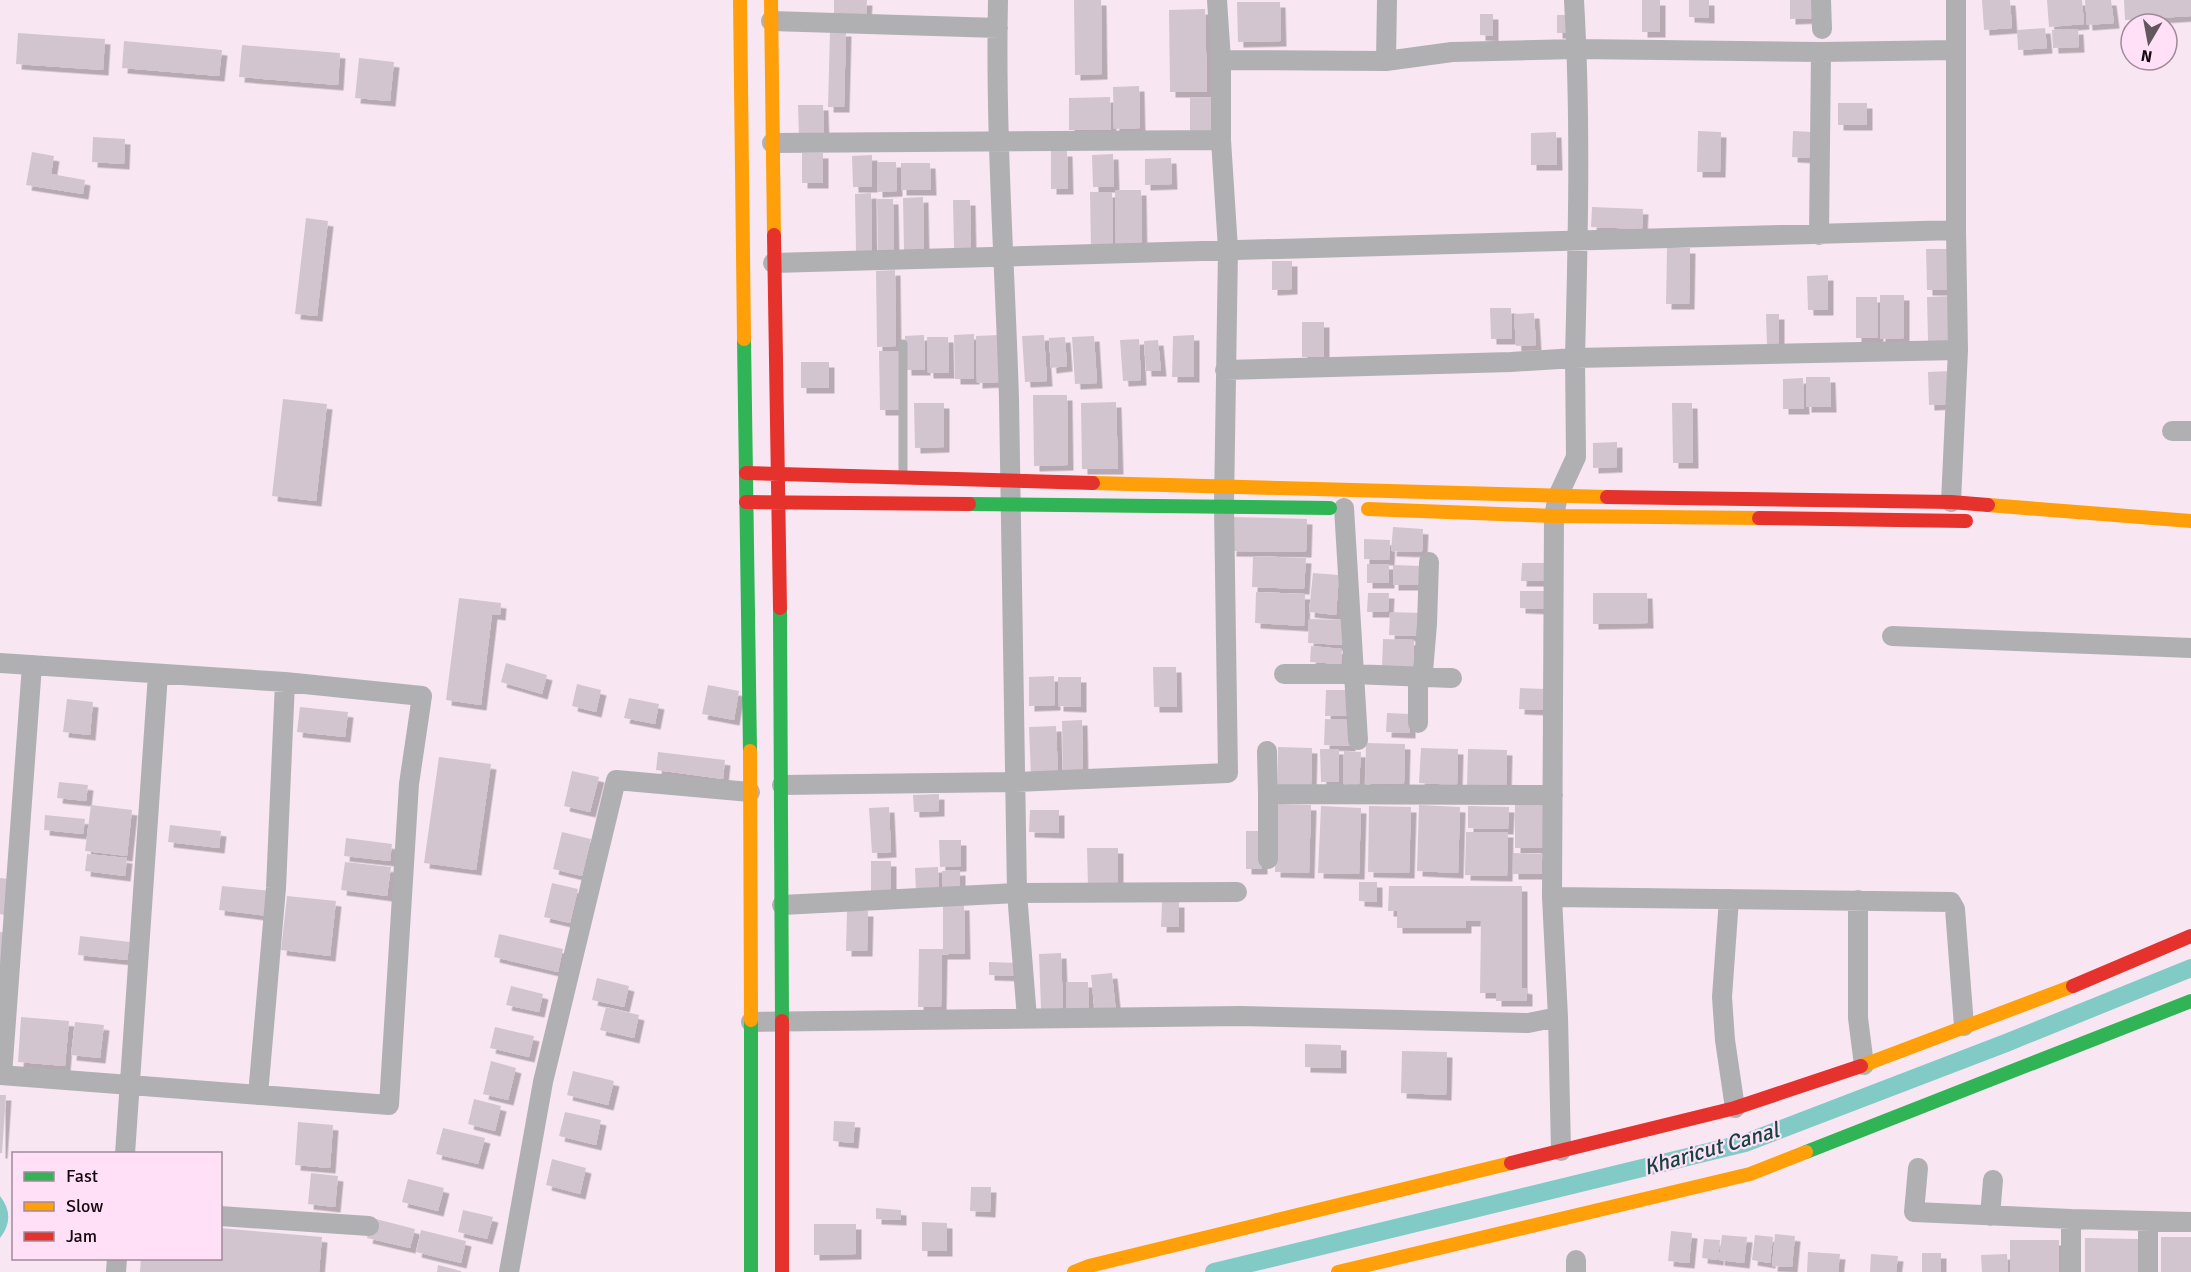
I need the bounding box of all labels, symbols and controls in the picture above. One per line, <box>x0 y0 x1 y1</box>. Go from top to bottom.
north arrow <box>2119 12 2179 72</box>
text: N <box>2139 45 2154 67</box>
water label: Kharicut Canal <box>1640 1116 1783 1181</box>
legend <box>12 1152 222 1260</box>
text: Fast <box>66 1165 98 1187</box>
text: Slow <box>66 1195 103 1217</box>
text: Jam <box>66 1225 97 1247</box>

